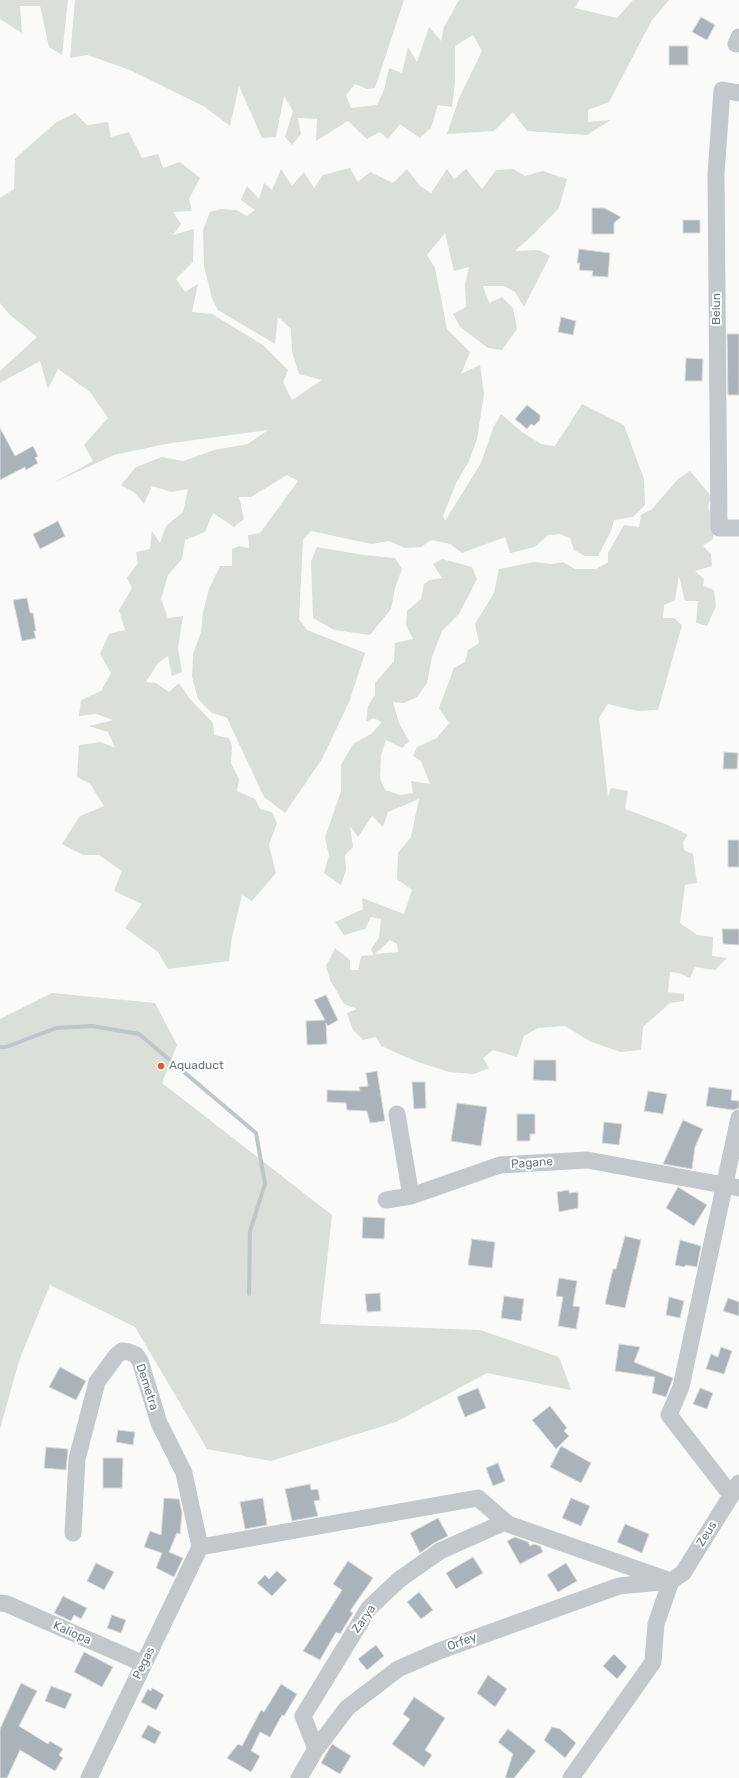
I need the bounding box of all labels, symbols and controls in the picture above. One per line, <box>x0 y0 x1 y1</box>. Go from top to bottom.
street label: Belun <box>710 293 724 325</box>
place label: Aquaduct <box>169 1059 224 1073</box>
marker: Aquaduct <box>156 1061 166 1071</box>
street label: Pagane <box>511 1154 553 1172</box>
street label: Demetra <box>133 1362 161 1412</box>
street label: Zeus <box>694 1519 720 1549</box>
street label: Zarya <box>349 1602 379 1636</box>
street label: Kaliopa <box>51 1618 93 1648</box>
street label: Orfey <box>445 1630 479 1654</box>
street label: Pegas <box>130 1644 158 1682</box>

